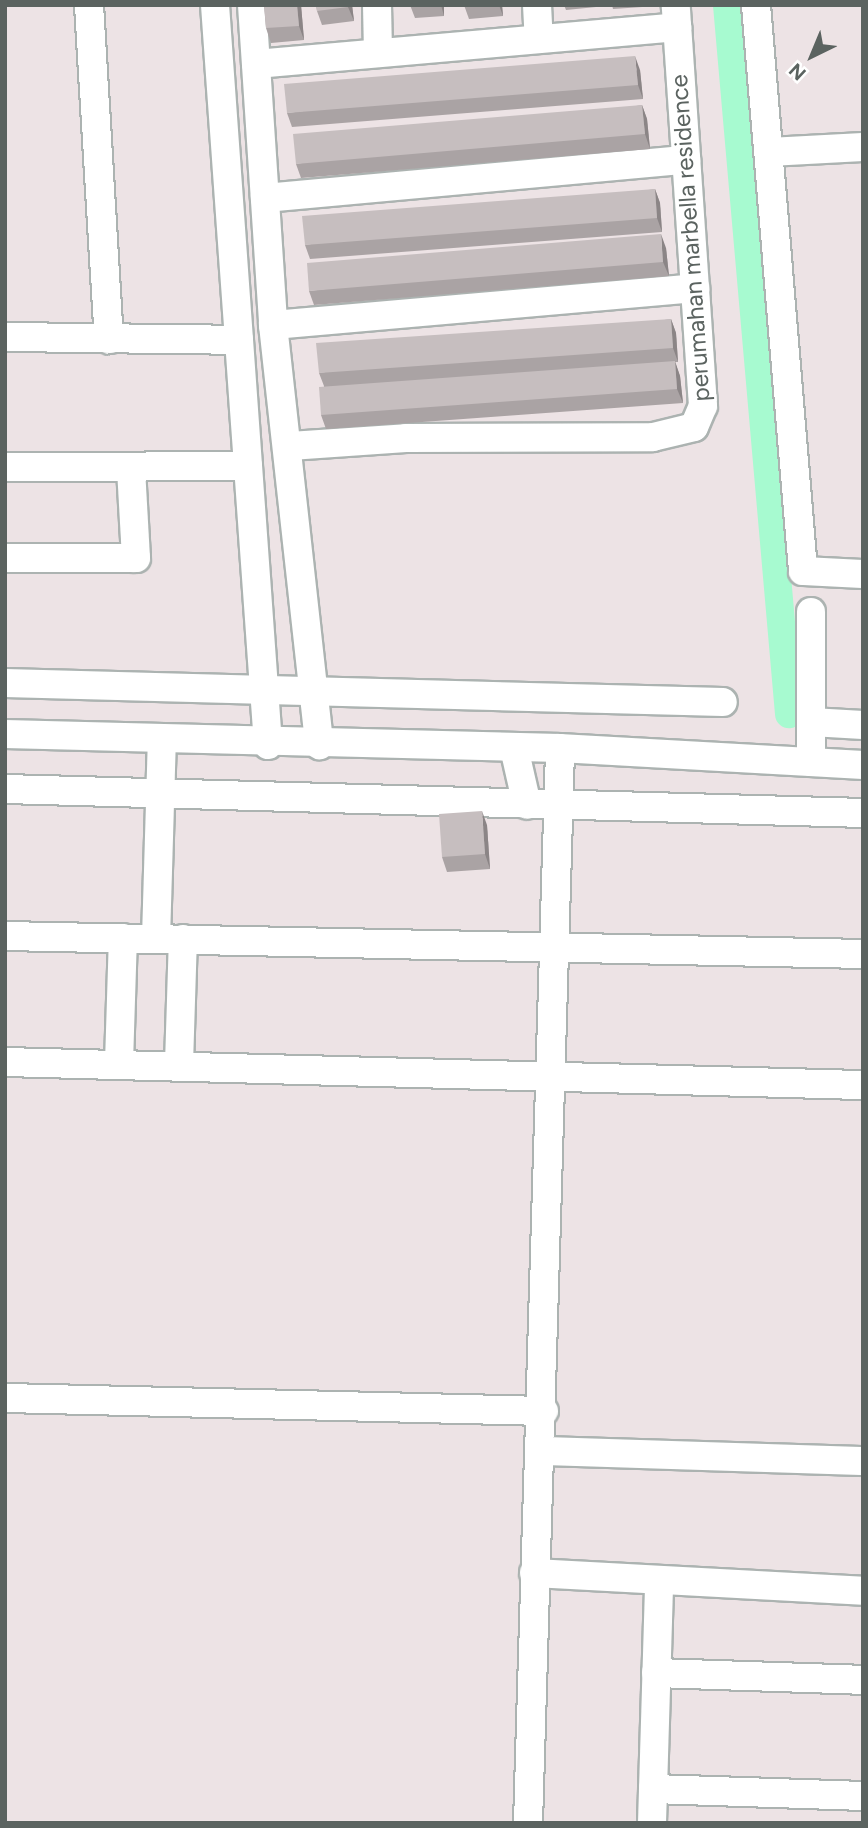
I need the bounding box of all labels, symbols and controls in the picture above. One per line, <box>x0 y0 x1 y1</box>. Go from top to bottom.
north arrow <box>777 21 847 91</box>
text: N <box>784 58 811 85</box>
street label: perumahan marbella residence <box>664 74 716 402</box>

